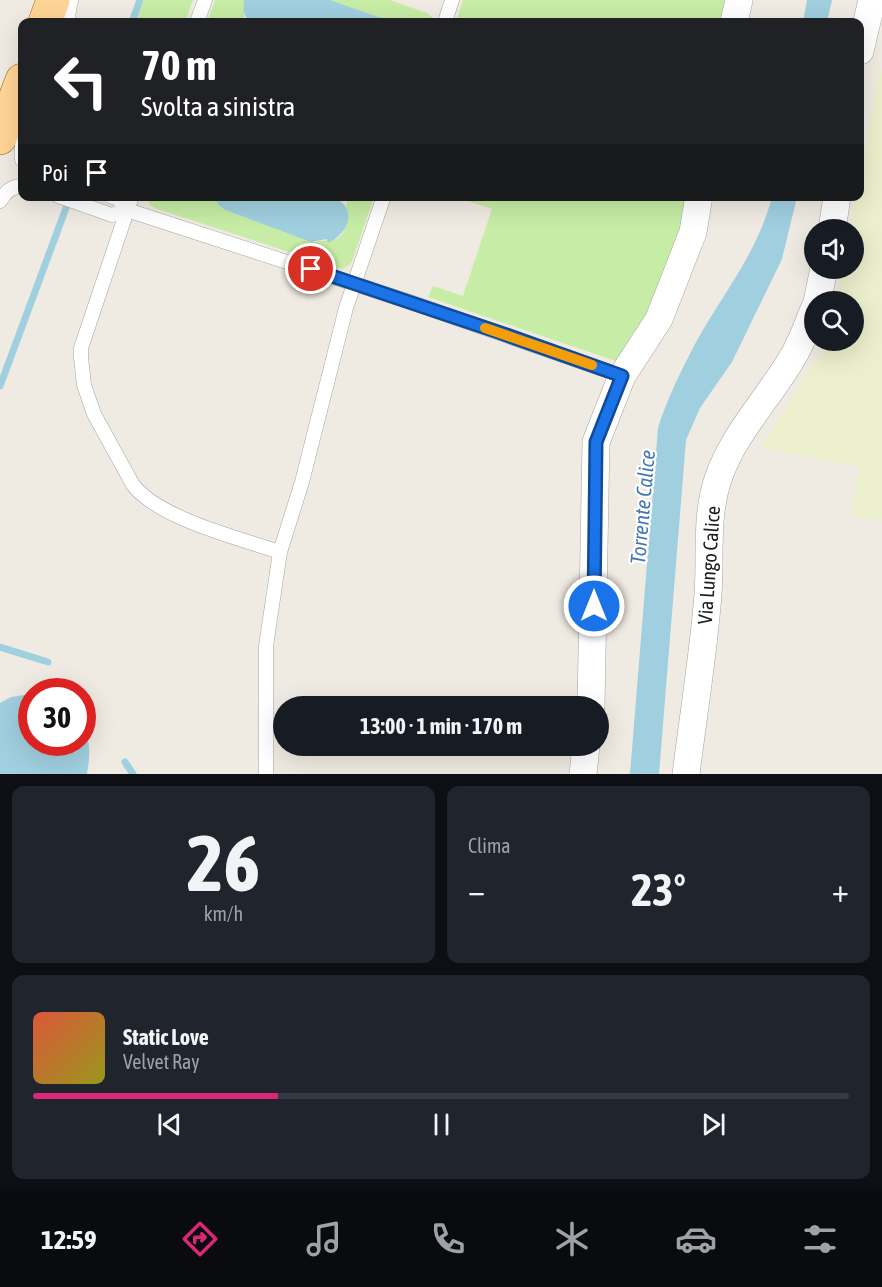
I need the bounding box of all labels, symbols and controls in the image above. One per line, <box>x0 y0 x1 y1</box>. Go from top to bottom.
text: 70 m <box>141 41 216 89</box>
icon: left <box>42 42 120 120</box>
text: Svolta a sinistra <box>141 91 295 122</box>
icon: arrive <box>80 156 113 189</box>
text: Poi <box>42 160 68 186</box>
map controls <box>804 219 864 351</box>
button: sound <box>804 219 864 279</box>
pin <box>285 243 336 294</box>
icon: arrive <box>294 252 327 285</box>
button: search <box>804 291 864 351</box>
water label: Torrente Calice <box>625 449 659 565</box>
street label: Via Lungo Calice <box>693 505 724 625</box>
position arrow <box>562 574 626 638</box>
speed limit sign: 30 <box>18 678 96 756</box>
text: 13:00 · 1 min · 170 m <box>360 713 522 739</box>
text: 26 <box>187 818 260 908</box>
text: Clima <box>468 834 511 857</box>
text: 23° <box>631 864 686 916</box>
text: − <box>468 871 485 909</box>
text: + <box>832 871 849 909</box>
text: km/h <box>204 902 243 925</box>
text: Static Love <box>123 1024 209 1050</box>
text: Velvet Ray <box>123 1050 200 1073</box>
icon: previous <box>153 1108 186 1141</box>
icon: pause <box>425 1108 458 1141</box>
icon: next <box>697 1108 730 1141</box>
icon: directions <box>179 1218 221 1260</box>
icon: music <box>303 1218 345 1260</box>
icon: phone <box>427 1218 469 1260</box>
icon: climate <box>551 1218 593 1260</box>
icon: car <box>675 1218 717 1260</box>
icon: filters <box>799 1218 841 1260</box>
text: 12:59 <box>41 1224 97 1255</box>

